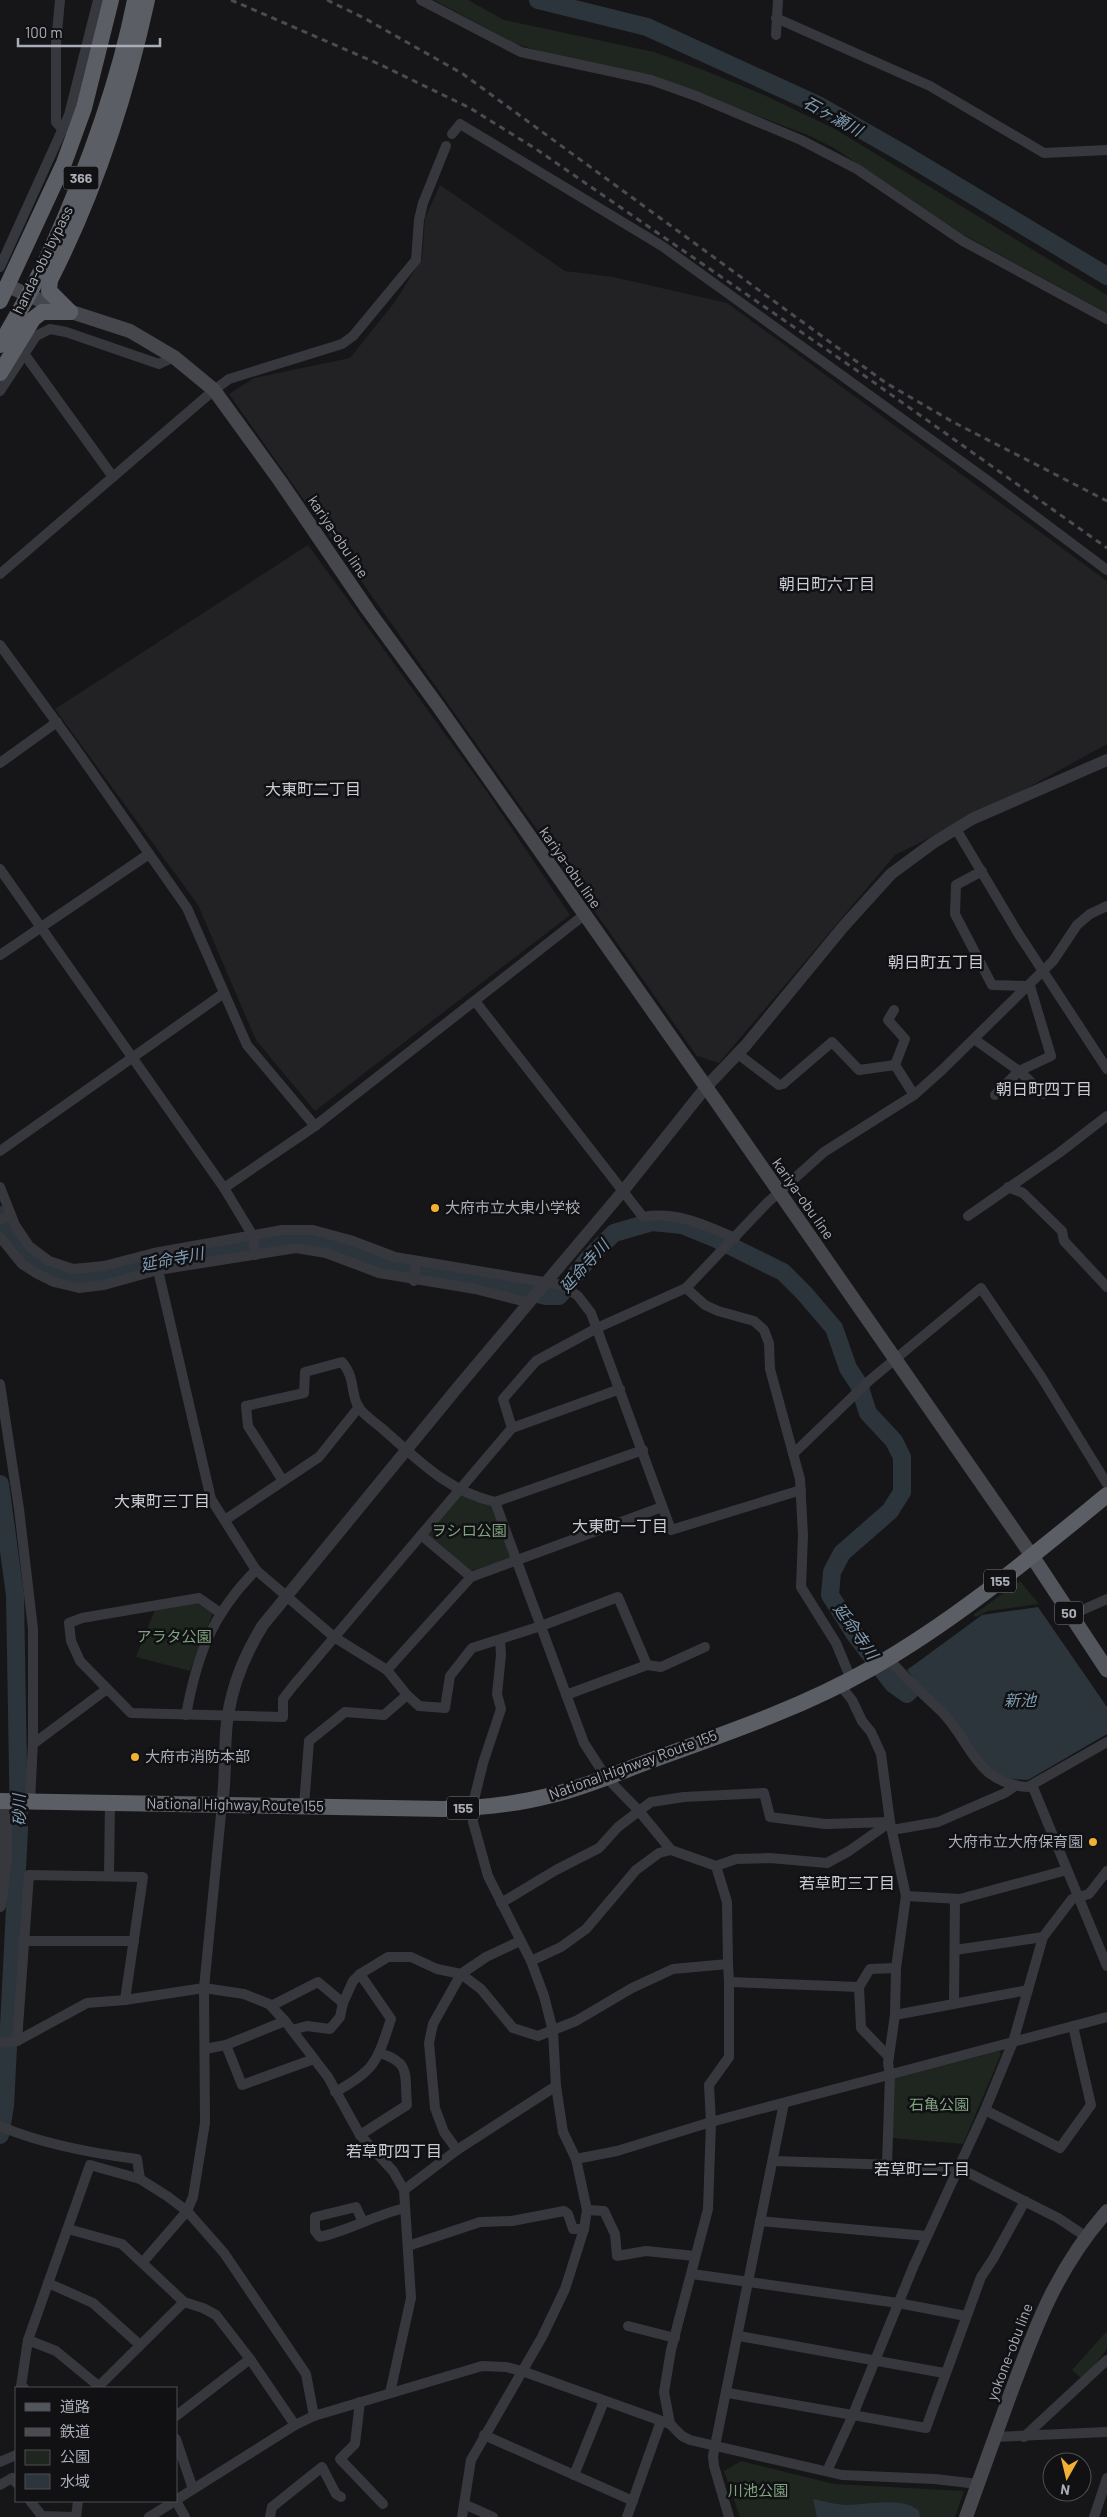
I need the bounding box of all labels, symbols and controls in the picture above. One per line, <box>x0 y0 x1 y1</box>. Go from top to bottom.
scale bar <box>18 15 160 47</box>
text: 100 m <box>25 23 63 41</box>
water label: 石ヶ瀬川 <box>801 92 868 140</box>
road number: 366 <box>64 167 98 190</box>
street label: handa-obu bypass <box>8 203 76 317</box>
street label: kariya-obu line <box>305 492 373 581</box>
district label: 朝日町六丁目 <box>779 574 875 593</box>
district label: 大東町二丁目 <box>265 779 361 798</box>
street label: kariya-obu line <box>536 823 606 912</box>
district label: 朝日町五丁目 <box>888 952 984 971</box>
district label: 朝日町四丁目 <box>996 1079 1092 1098</box>
street label: kariya-obu line <box>769 1154 839 1243</box>
place label: 大府市立大東小学校 <box>445 1198 580 1216</box>
marker: 大府市立大東小学校 <box>429 1202 441 1214</box>
water label: 延命寺川 <box>555 1234 613 1296</box>
water label: 延命寺川 <box>139 1243 207 1274</box>
district label: 大東町三丁目 <box>114 1491 210 1510</box>
district label: 大東町一丁目 <box>572 1516 668 1535</box>
park label: ヲシロ公園 <box>431 1521 507 1539</box>
road number: 155 <box>984 1570 1016 1592</box>
water label: 延命寺川 <box>830 1599 884 1664</box>
road number: 50 <box>1055 1602 1083 1625</box>
park label: アラタ公園 <box>136 1627 212 1645</box>
water label: 新池 <box>1004 1690 1038 1709</box>
street label: National Highway Route 155 <box>546 1725 719 1803</box>
place label: 大府市消防本部 <box>145 1747 250 1765</box>
marker: 大府市消防本部 <box>129 1751 141 1763</box>
water label: 砂川 <box>9 1792 28 1826</box>
street label: National Highway Route 155 <box>146 1793 324 1815</box>
road number: 155 <box>447 1796 479 1820</box>
place label: 大府市立大府保育園 <box>948 1832 1083 1850</box>
marker: 大府市立大府保育園 <box>1087 1836 1099 1848</box>
district label: 若草町三丁目 <box>799 1873 895 1892</box>
park label: 石亀公園 <box>909 2095 969 2113</box>
district label: 若草町四丁目 <box>346 2141 442 2160</box>
district label: 若草町二丁目 <box>874 2159 970 2178</box>
street label: yokone-obu line <box>982 2300 1036 2403</box>
legend <box>15 2387 178 2502</box>
text: 道路 <box>60 2397 90 2415</box>
text: 鉄道 <box>60 2422 90 2440</box>
text: 公園 <box>60 2447 90 2465</box>
north arrow <box>1042 2452 1092 2502</box>
text: 水域 <box>60 2472 90 2490</box>
park label: 川池公園 <box>728 2481 788 2499</box>
text: N <box>1059 2481 1071 2499</box>

